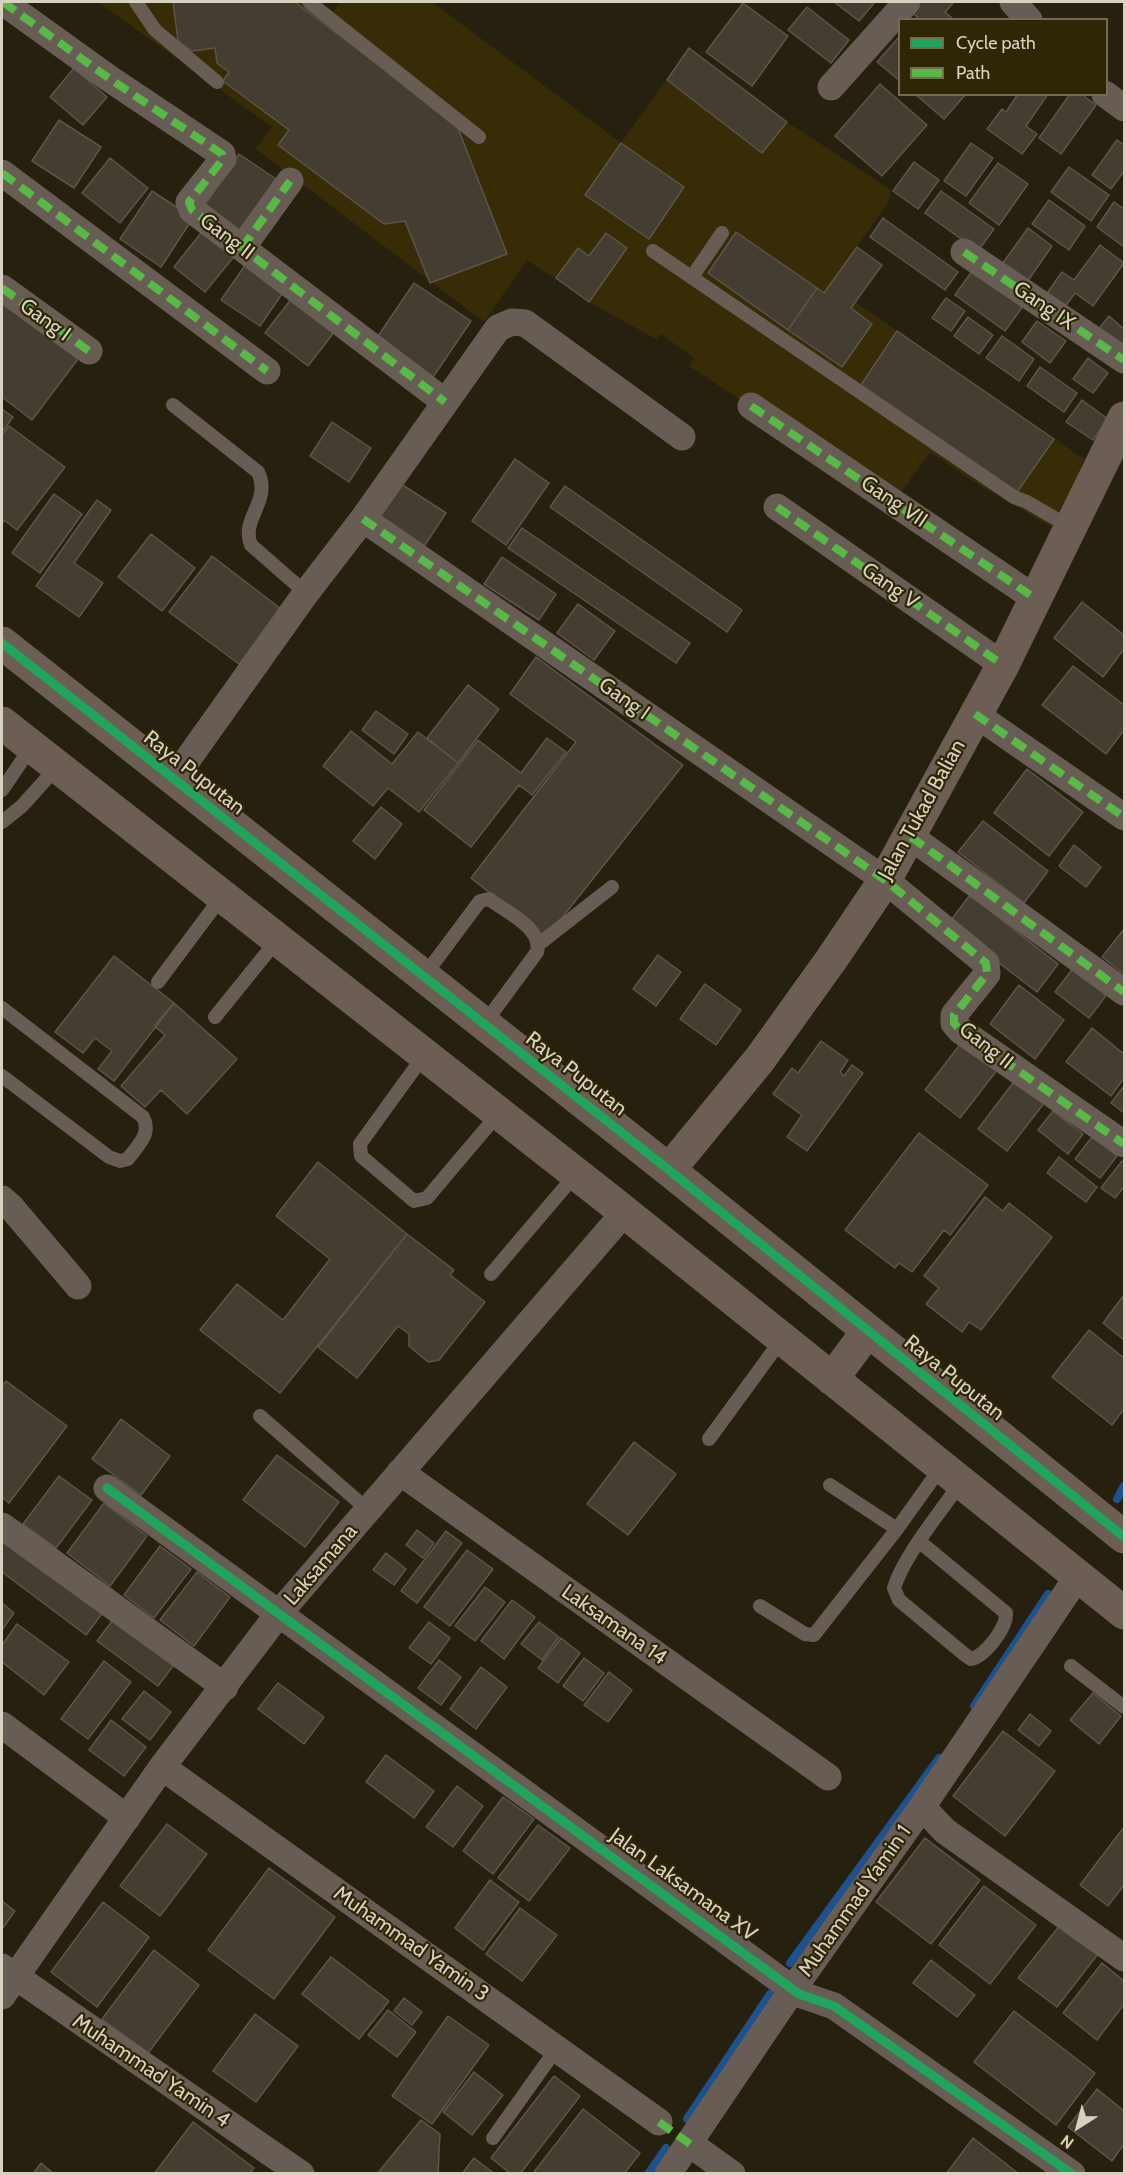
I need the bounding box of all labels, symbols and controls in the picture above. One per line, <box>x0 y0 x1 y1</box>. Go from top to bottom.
legend <box>898 18 1108 96</box>
text: Cycle path <box>956 32 1036 54</box>
text: Path <box>956 62 990 84</box>
street label: Gang II <box>195 208 259 266</box>
street label: Gang IX <box>1008 276 1080 336</box>
street label: Gang I <box>15 293 75 347</box>
street label: Gang VII <box>856 471 932 533</box>
street label: Gang V <box>857 557 923 615</box>
street label: Gang I <box>594 672 654 726</box>
street label: Raya Puputan <box>138 726 250 820</box>
street label: Jalan Tukad Balian <box>873 735 971 885</box>
street label: Gang II <box>954 1017 1018 1075</box>
street label: Raya Puputan <box>520 1027 632 1121</box>
street label: Raya Puputan <box>899 1330 1009 1426</box>
street label: Laksamana <box>279 1519 363 1611</box>
street label: Laksamana 14 <box>556 1579 672 1671</box>
street label: Muhammad Yamin 1 <box>793 1820 917 1982</box>
street label: Jalan Laksamana XV <box>604 1823 762 1947</box>
street label: Muhammad Yamin 3 <box>328 1881 494 2007</box>
street label: Muhammad Yamin 4 <box>67 2009 235 2133</box>
north arrow <box>1048 2097 1108 2157</box>
text: N <box>1057 2131 1077 2153</box>

